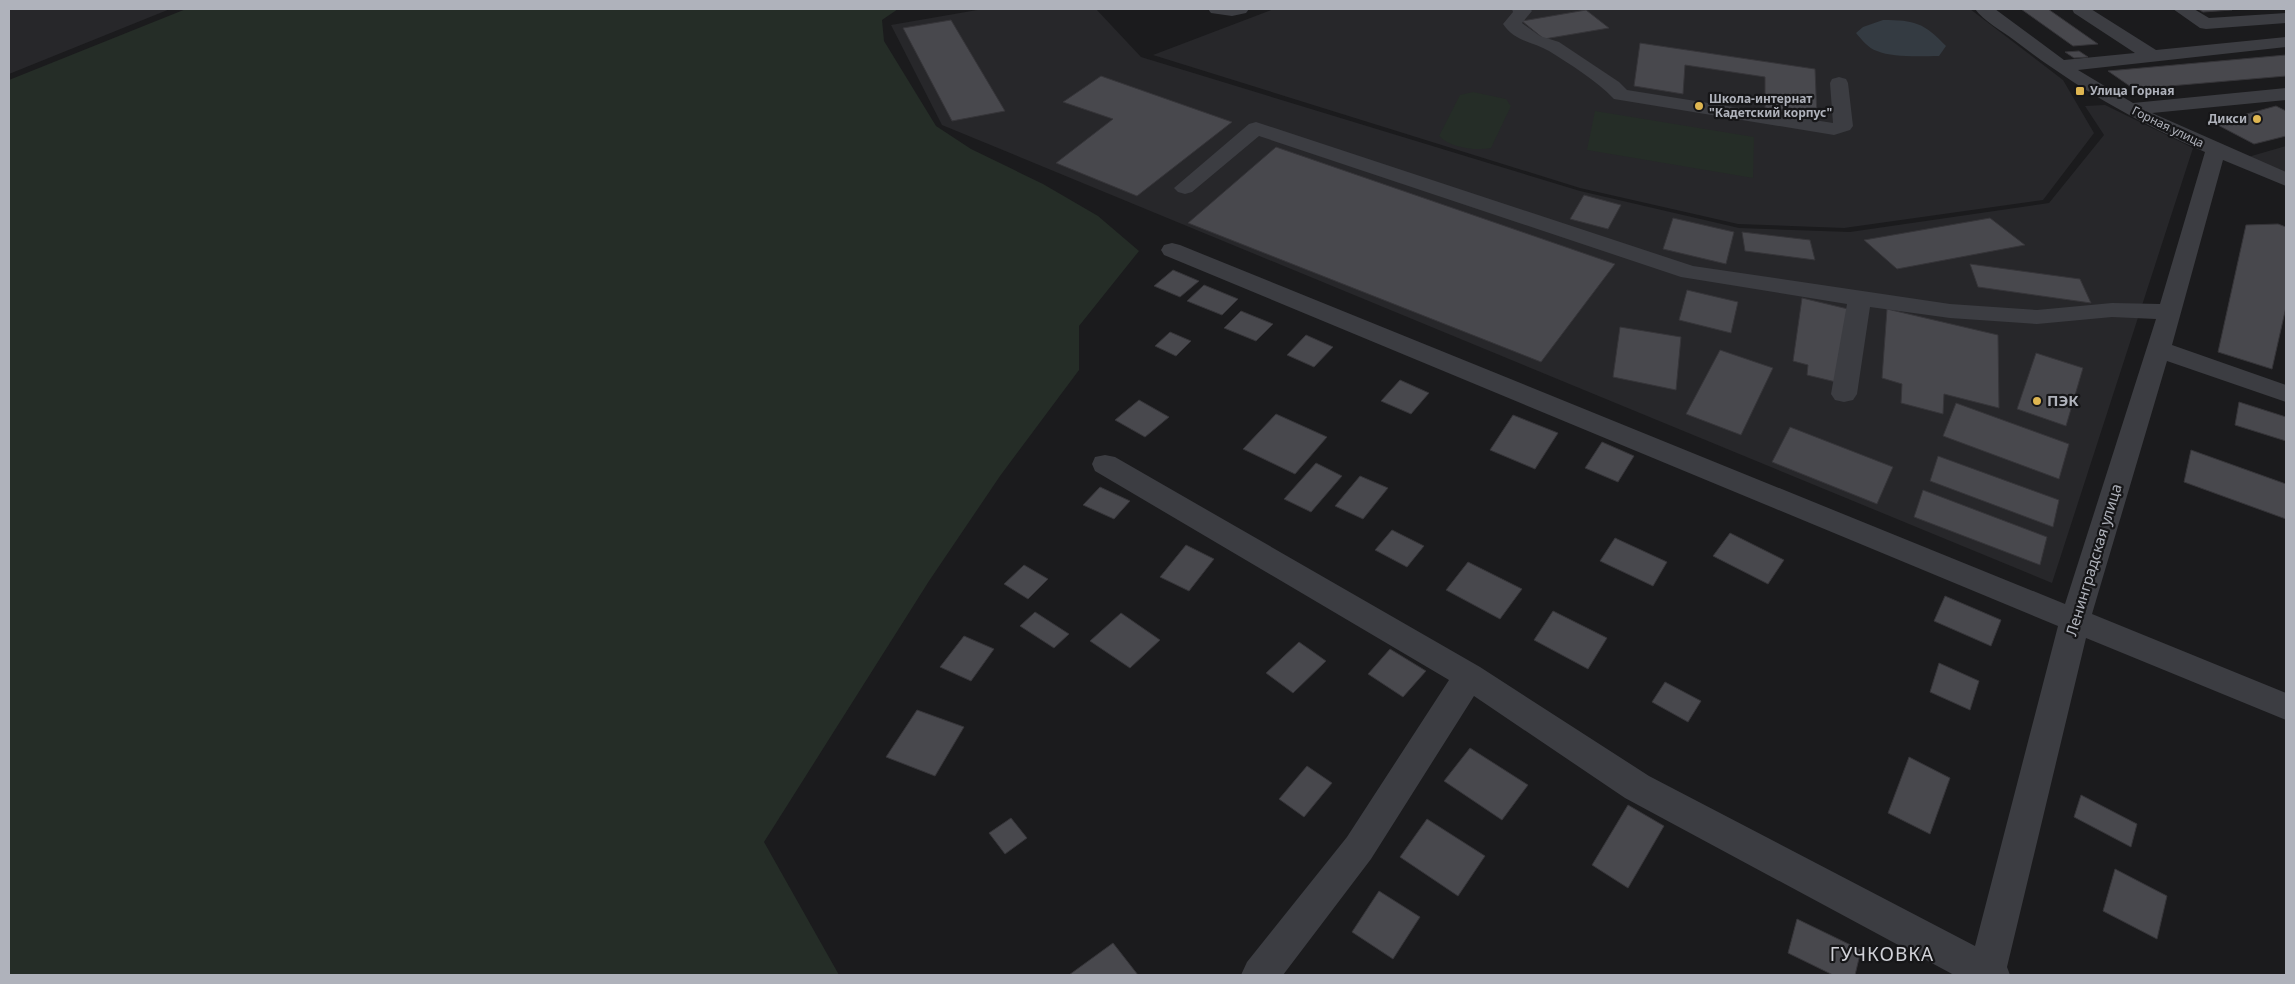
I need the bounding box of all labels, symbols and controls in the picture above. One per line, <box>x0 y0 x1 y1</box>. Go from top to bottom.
place label: Улица Горная <box>2090 82 2174 99</box>
marker: Улица Горная <box>2074 85 2086 97</box>
place label: Школа-интернат "Кадетский корпус" <box>1709 90 1832 121</box>
marker: Школа-интернат "Кадетский корпус" <box>1693 100 1705 112</box>
street label: Горная улица <box>2129 102 2207 151</box>
place label: Дикси <box>2208 110 2247 127</box>
marker: Дикси <box>2251 113 2263 125</box>
place label: ПЭК <box>2047 390 2079 410</box>
marker: ПЭК <box>2031 395 2043 407</box>
street label: Ленинградская улица <box>2060 481 2126 638</box>
district label: ГУЧКОВКА <box>1830 941 1934 967</box>

